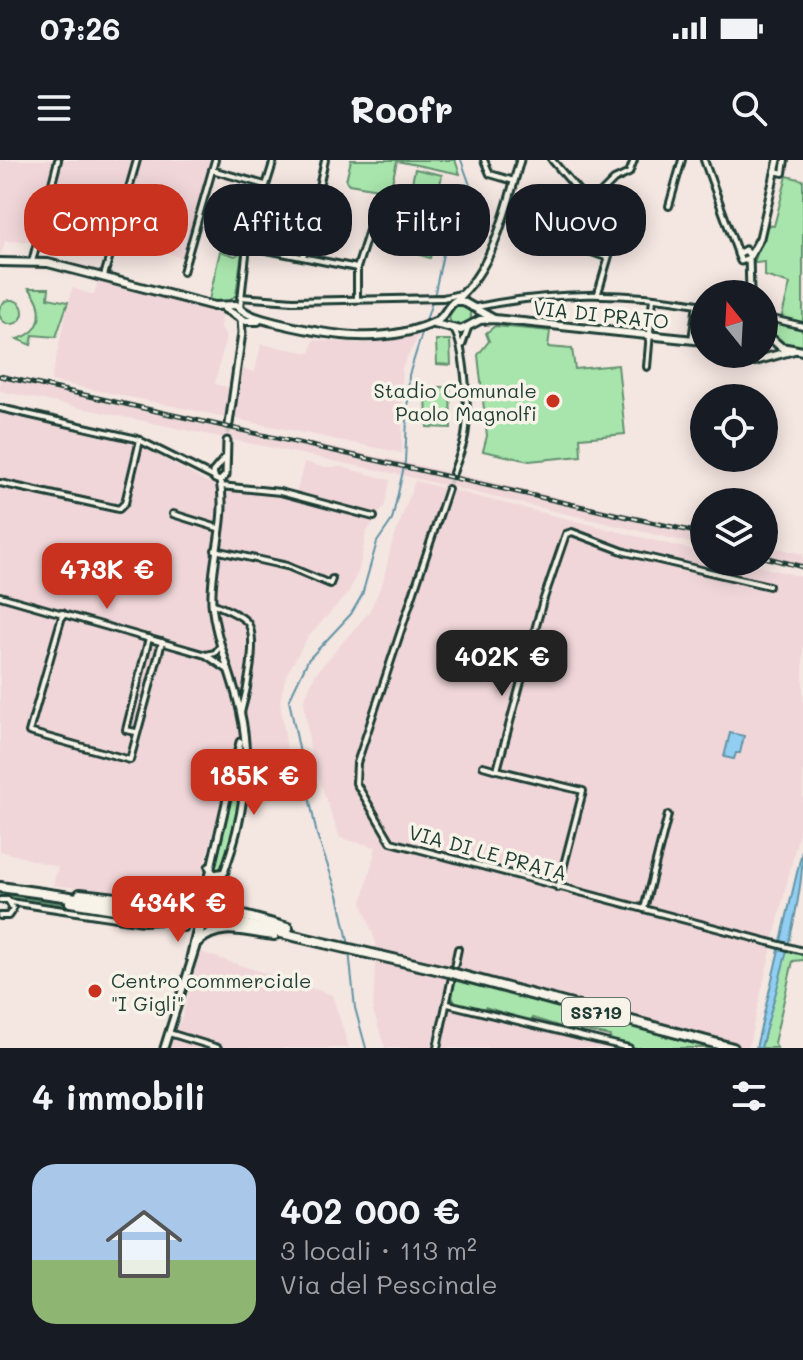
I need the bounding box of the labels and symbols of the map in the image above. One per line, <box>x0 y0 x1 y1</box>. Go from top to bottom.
north arrow <box>690 280 778 368</box>
street label: VIA DI PRATO <box>532 294 670 334</box>
place label: Stadio Comunale Paolo Magnolfi <box>373 377 537 426</box>
marker: Stadio Comunale Paolo Magnolfi <box>544 392 562 410</box>
pin: 473K € <box>42 543 172 611</box>
pin: 402K € <box>437 630 567 698</box>
pin: 185K € <box>189 749 319 817</box>
street label: VIA DI LE PRATA <box>406 818 570 886</box>
pin: 434K € <box>113 876 243 944</box>
place label: Centro commerciale "I Gigli" <box>111 967 312 1016</box>
marker: Centro commerciale "I Gigli" <box>86 982 104 1000</box>
road number: SS719 <box>562 998 630 1026</box>

